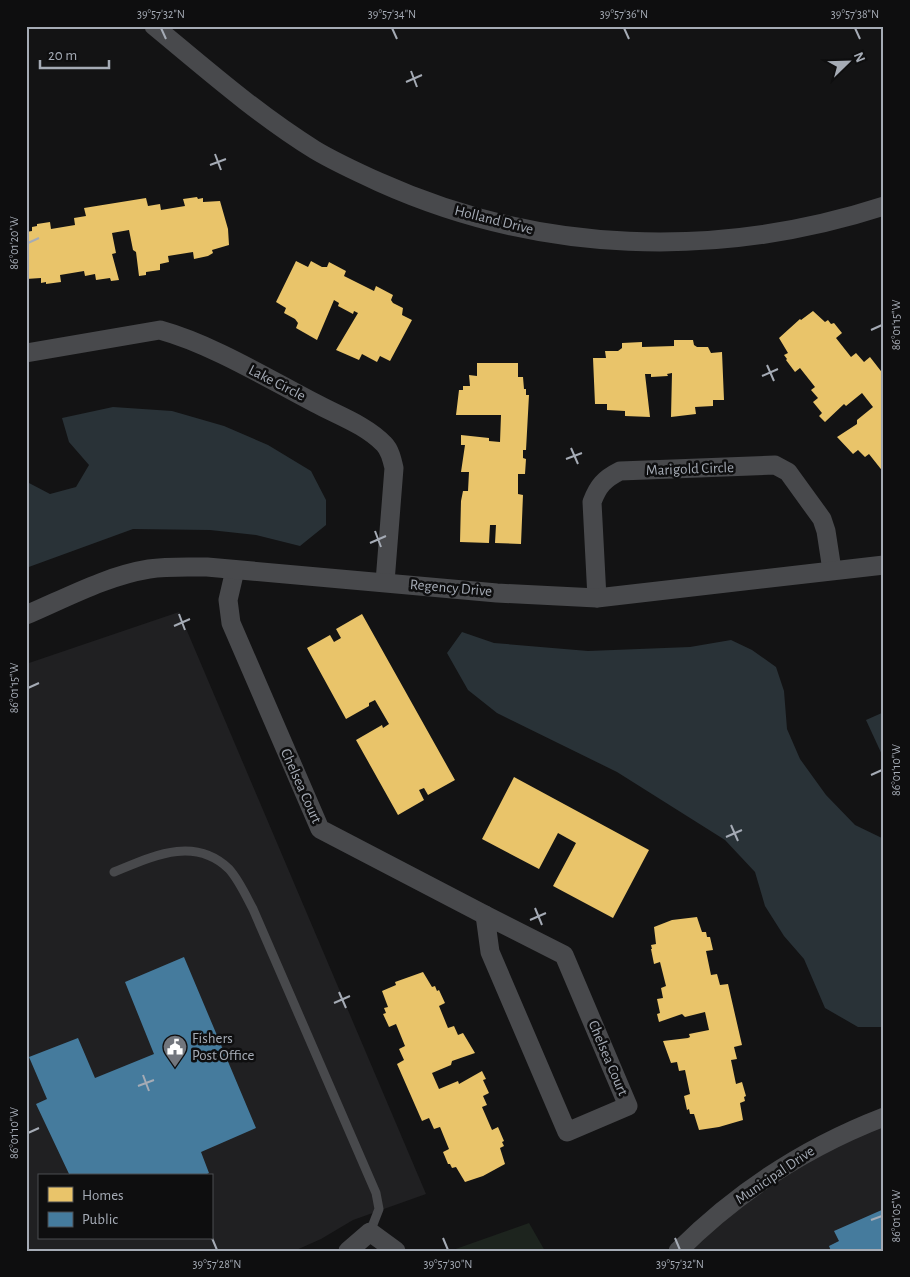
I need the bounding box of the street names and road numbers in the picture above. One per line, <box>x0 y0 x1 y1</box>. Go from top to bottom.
street label: Holland Drive <box>453 203 535 237</box>
street label: Lake Circle <box>246 362 308 404</box>
street label: Marigold Circle <box>646 460 734 478</box>
street label: Regency Drive <box>409 577 493 599</box>
street label: Chelsea Court <box>278 746 324 826</box>
street label: Chelsea Court <box>585 1018 631 1098</box>
street label: Municipal Drive <box>733 1143 817 1207</box>

